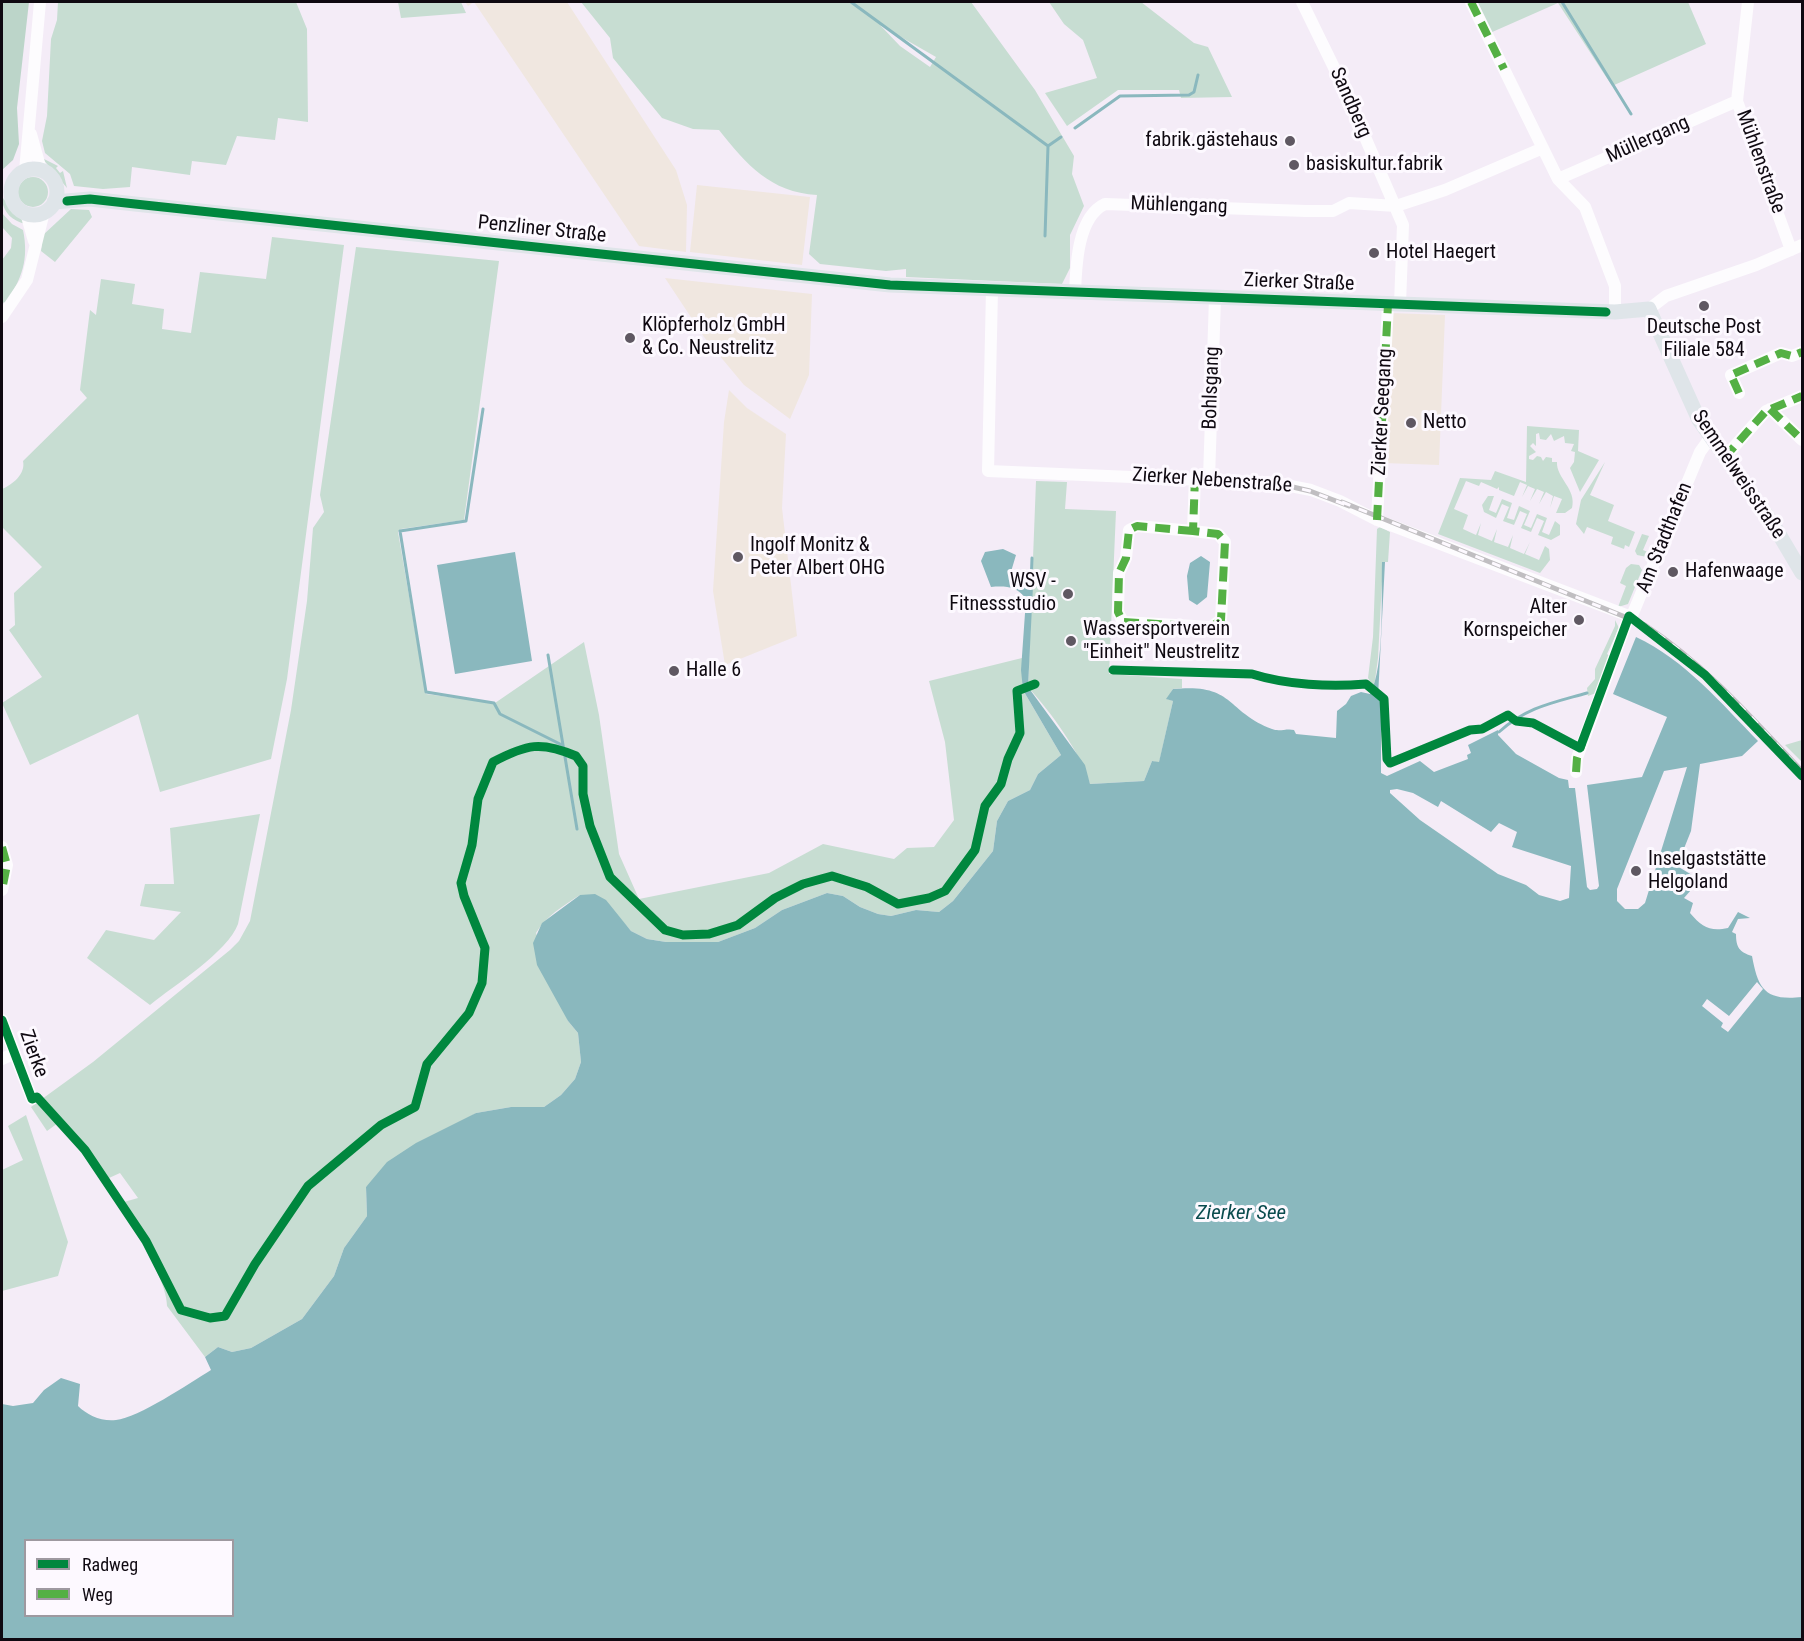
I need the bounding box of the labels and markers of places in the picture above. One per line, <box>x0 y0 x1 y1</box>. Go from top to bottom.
place label: fabrik.gästehaus <box>1145 129 1278 153</box>
marker: fabrik.gästehaus <box>1283 134 1297 148</box>
place label: basiskultur.fabrik <box>1306 153 1443 177</box>
marker: basiskultur.fabrik <box>1287 158 1301 172</box>
place label: Hotel Haegert <box>1386 241 1496 265</box>
marker: Hotel Haegert <box>1367 246 1381 260</box>
marker: Deutsche Post Filiale 584 <box>1697 299 1711 313</box>
place label: Klöpferholz GmbH & Co. Neustrelitz <box>642 314 786 361</box>
place label: Deutsche Post Filiale 584 <box>1647 316 1761 363</box>
marker: Klöpferholz GmbH & Co. Neustrelitz <box>623 331 637 345</box>
place label: Netto <box>1423 411 1466 435</box>
marker: Netto <box>1404 416 1418 430</box>
place label: Ingolf Monitz & Peter Albert OHG <box>750 534 885 581</box>
marker: Ingolf Monitz & Peter Albert OHG <box>731 550 745 564</box>
place label: Hafenwaage <box>1685 560 1784 584</box>
marker: Hafenwaage <box>1666 565 1680 579</box>
place label: WSV - Fitnessstudio <box>949 570 1056 617</box>
marker: WSV - Fitnessstudio <box>1061 587 1075 601</box>
place label: Alter Kornspeicher <box>1463 596 1567 643</box>
marker: Alter Kornspeicher <box>1572 613 1586 627</box>
place label: Wassersportverein "Einheit" Neustrelitz <box>1083 618 1240 665</box>
marker: Wassersportverein "Einheit" Neustrelitz <box>1064 634 1078 648</box>
place label: Halle 6 <box>686 659 741 683</box>
marker: Halle 6 <box>667 664 681 678</box>
place label: Inselgaststätte Helgoland <box>1648 848 1766 895</box>
marker: Inselgaststätte Helgoland <box>1629 864 1643 878</box>

